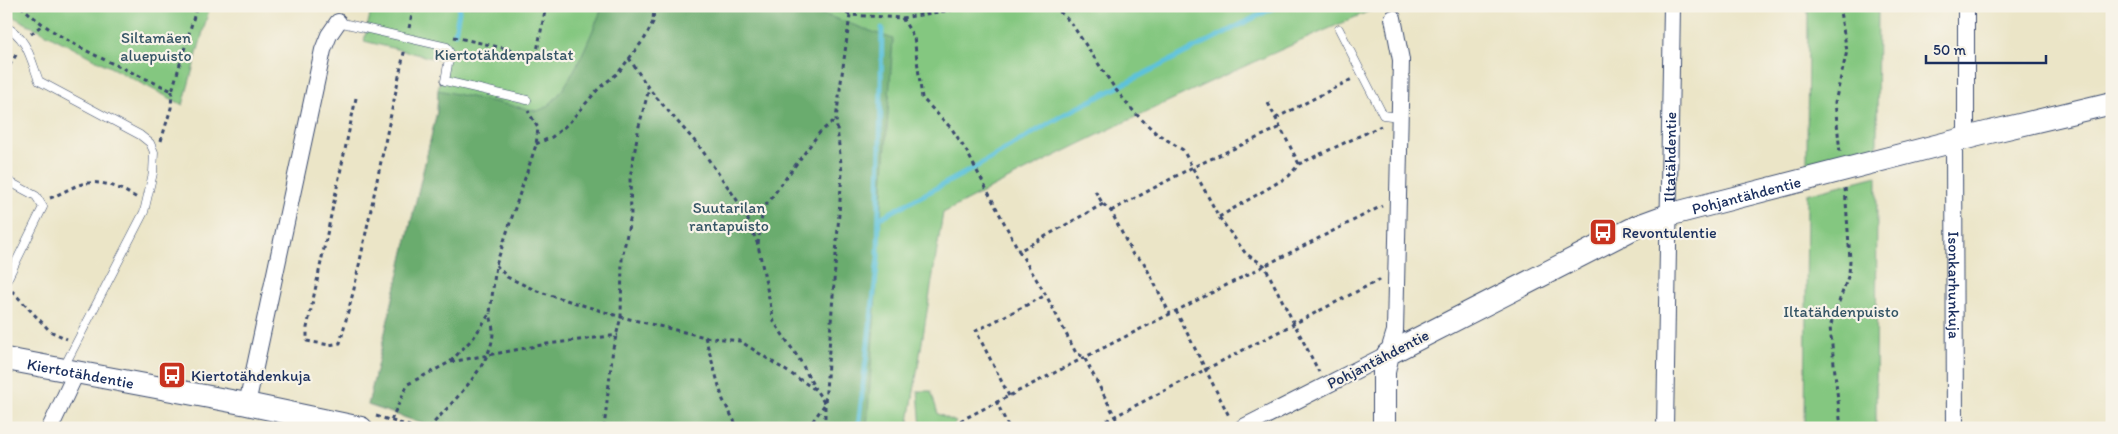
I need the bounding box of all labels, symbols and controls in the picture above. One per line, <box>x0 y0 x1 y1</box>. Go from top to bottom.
park label: Siltamäen aluepuisto <box>120 28 192 65</box>
scale bar <box>1926 32 2046 64</box>
text: 50 m <box>1933 41 1966 59</box>
park label: Kiertotähdenpalstat <box>435 45 574 64</box>
street label: Iltatähdentie <box>1659 111 1680 203</box>
street label: Pohjantähdentie <box>1690 172 1803 218</box>
park label: Suutarilan rantapuisto <box>689 198 769 235</box>
bus stop icon: Revontulentie <box>1588 217 1618 247</box>
place label: Revontulentie <box>1622 223 1717 242</box>
street label: Isonkarhunkuja <box>1945 231 1964 339</box>
park label: Iltatähdenpuisto <box>1783 302 1899 321</box>
street label: Pohjantähdentie <box>1324 325 1432 393</box>
street label: Kiertotähdentie <box>26 354 136 392</box>
bus stop icon: Kiertotähdenkuja <box>157 360 187 390</box>
place label: Kiertotähdenkuja <box>191 366 312 385</box>

